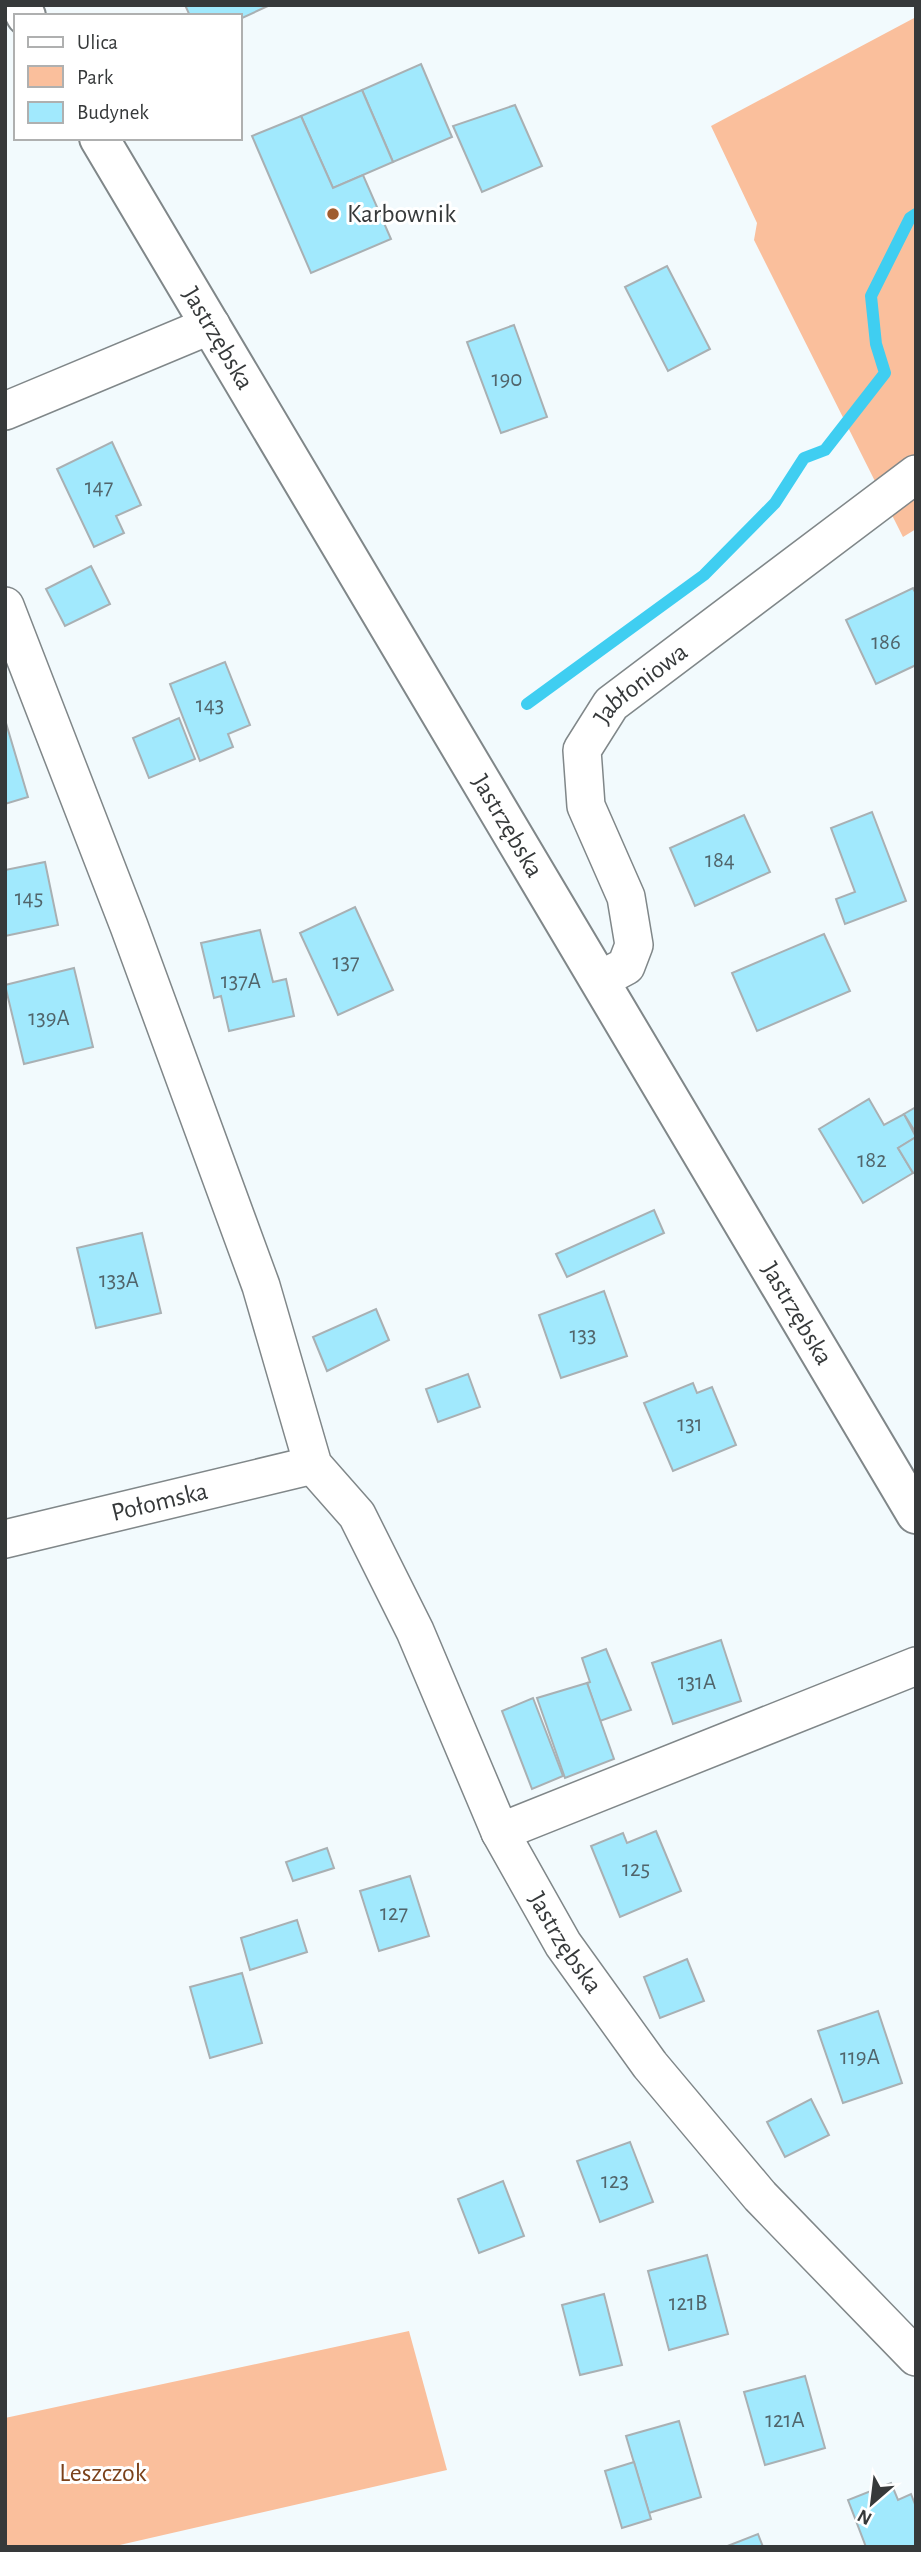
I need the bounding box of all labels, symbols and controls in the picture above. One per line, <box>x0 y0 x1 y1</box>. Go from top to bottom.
legend <box>14 14 242 140</box>
text: Ulica <box>77 32 118 53</box>
text: Park <box>77 67 114 88</box>
text: Budynek <box>77 102 149 123</box>
place label: Karbownik <box>347 201 456 227</box>
marker: Karbownik <box>325 206 341 222</box>
street label: Jastrzębska <box>178 282 258 394</box>
house number: 190 <box>492 368 522 391</box>
house number: 147 <box>85 476 113 499</box>
house number: 186 <box>871 631 901 654</box>
street label: Jabłoniowa <box>589 638 692 729</box>
house number: 143 <box>196 694 224 717</box>
street label: Jastrzębska <box>467 770 548 882</box>
house number: 184 <box>705 849 735 872</box>
house number: 145 <box>15 887 43 910</box>
house number: 137 <box>333 951 359 974</box>
house number: 137A <box>221 970 261 993</box>
house number: 139A <box>28 1007 70 1030</box>
house number: 182 <box>857 1149 887 1172</box>
street label: Jastrzębska <box>756 1258 837 1369</box>
house number: 133A <box>99 1269 139 1292</box>
house number: 133 <box>570 1324 596 1347</box>
house number: 131 <box>677 1413 703 1436</box>
street label: Połomska <box>109 1478 210 1526</box>
house number: 131A <box>678 1671 716 1694</box>
house number: 125 <box>622 1858 650 1881</box>
street label: Jastrzębska <box>524 1888 607 1998</box>
house number: 127 <box>380 1902 408 1925</box>
house number: 119A <box>840 2046 880 2069</box>
house number: 123 <box>601 2170 629 2193</box>
house number: 121B <box>669 2292 707 2315</box>
house number: 121A <box>765 2409 805 2432</box>
park label: Leszczok <box>59 2460 147 2486</box>
north arrow <box>837 2468 907 2538</box>
text: N <box>854 2505 875 2528</box>

